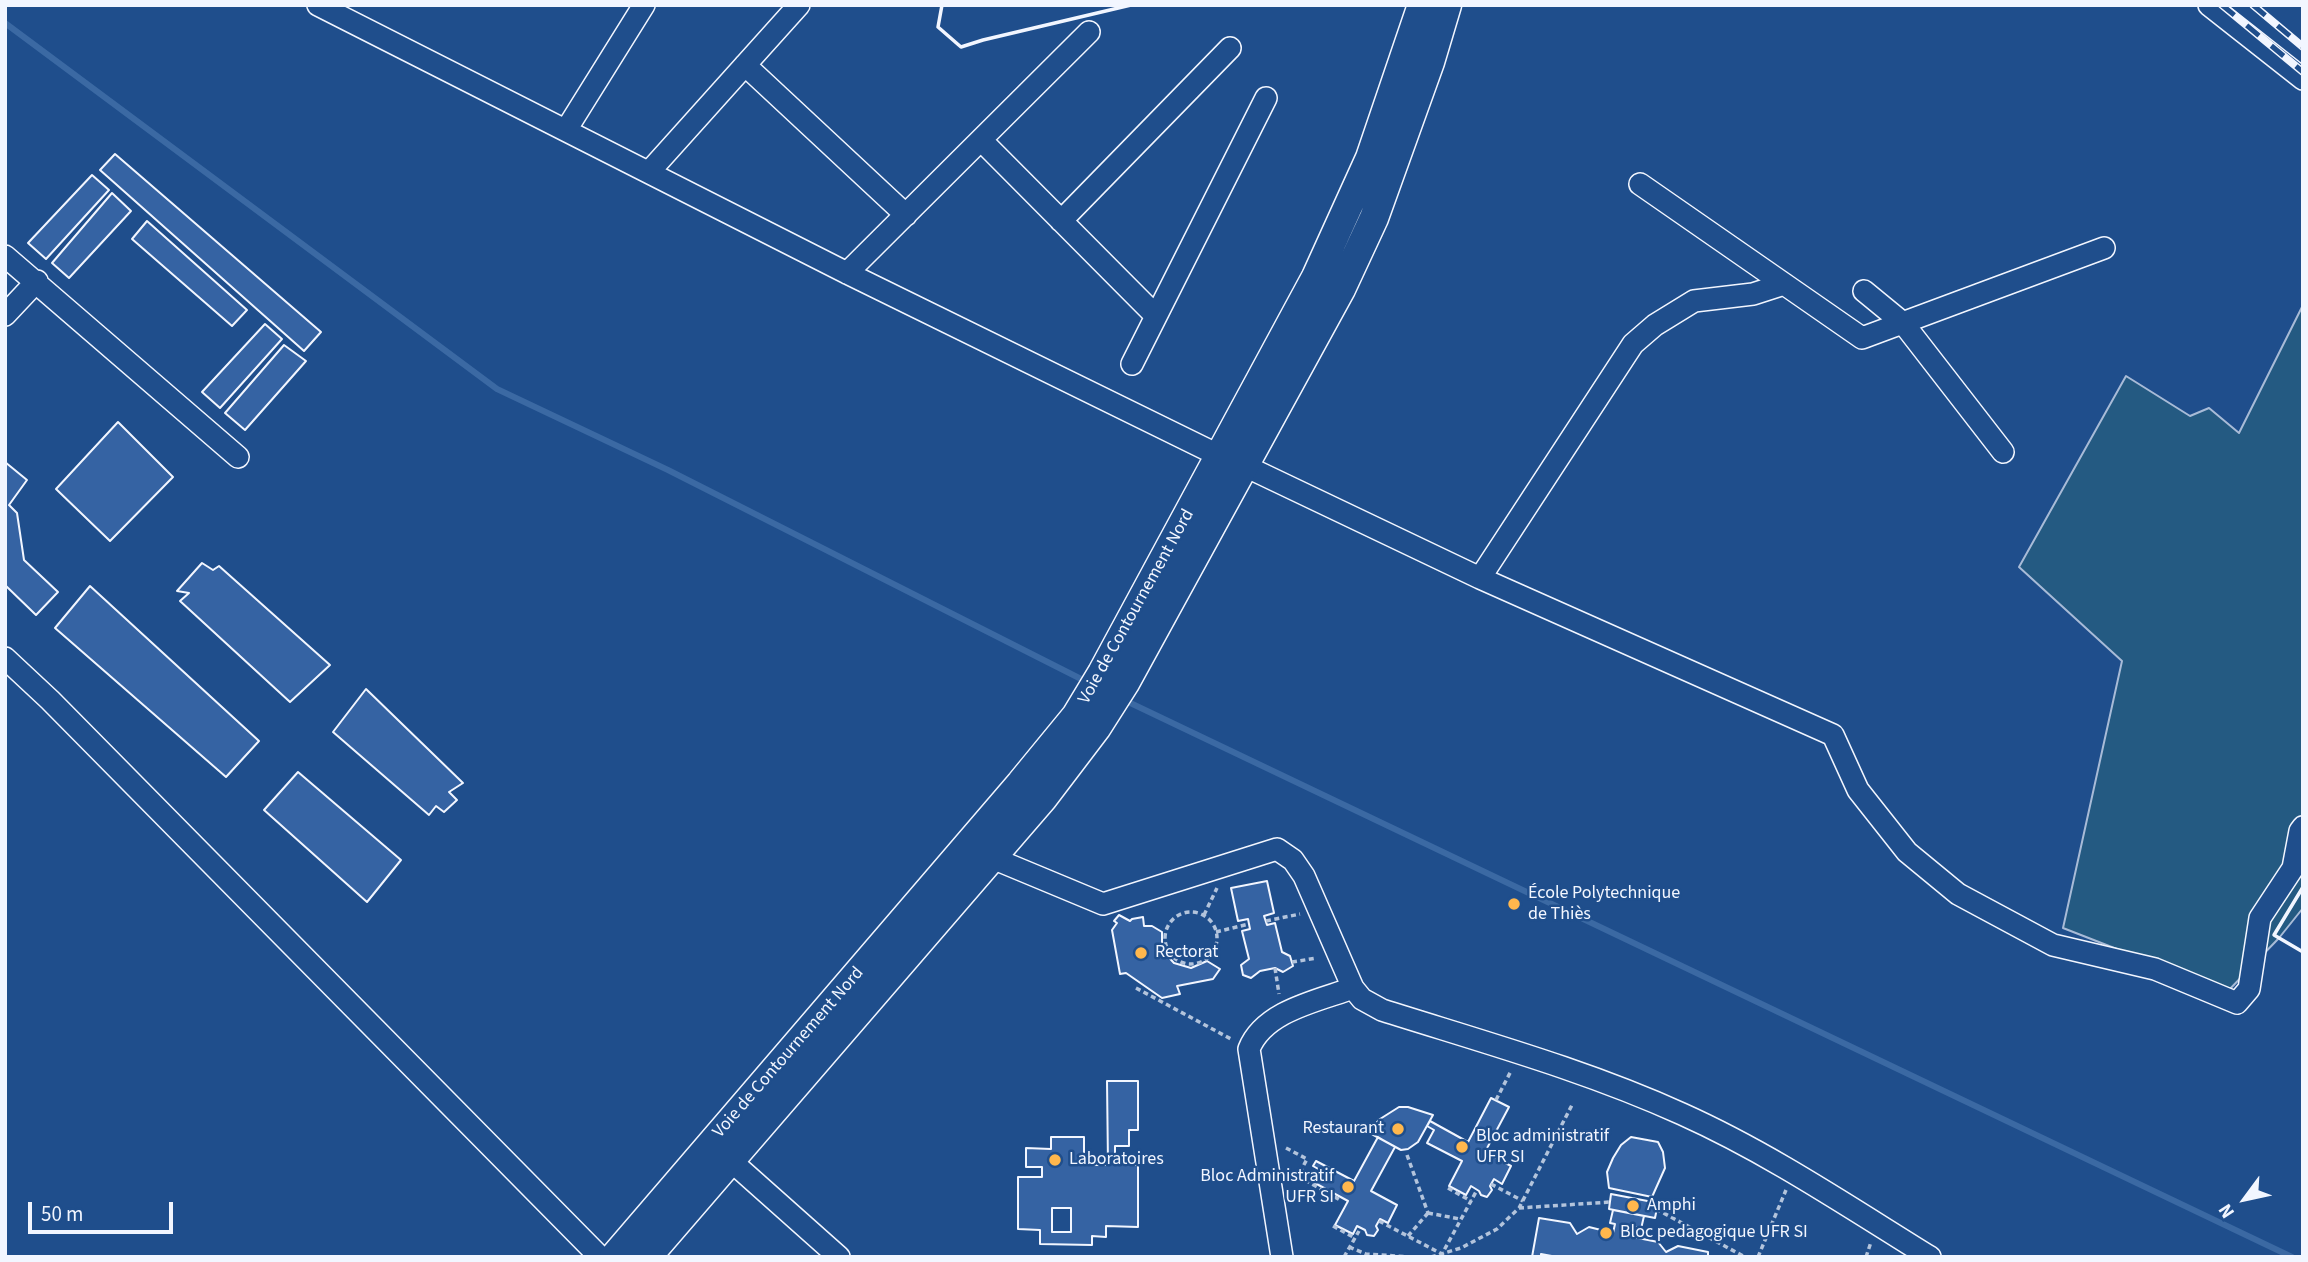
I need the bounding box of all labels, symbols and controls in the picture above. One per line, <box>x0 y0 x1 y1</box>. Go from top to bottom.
street label: Voie de Contournement Nord <box>1074 506 1200 708</box>
place label: École Polytechnique de Thiès <box>1528 883 1680 926</box>
marker: École Polytechnique de Thiès <box>1506 896 1522 912</box>
place label: Rectorat <box>1155 942 1218 964</box>
marker: Rectorat <box>1133 945 1149 961</box>
street label: Voie de Contournement Nord <box>709 963 869 1143</box>
place label: Restaurant <box>1302 1118 1384 1140</box>
marker: Restaurant <box>1390 1121 1406 1137</box>
place label: Bloc administratif UFR SI <box>1476 1126 1609 1168</box>
marker: Bloc administratif UFR SI <box>1454 1139 1470 1155</box>
place label: Laboratoires <box>1069 1149 1164 1171</box>
marker: Laboratoires <box>1047 1152 1063 1168</box>
north arrow <box>2210 1164 2280 1234</box>
place label: Bloc Administratif UFR SI <box>1200 1166 1334 1208</box>
marker: Bloc Administratif UFR SI <box>1340 1179 1356 1195</box>
scale bar <box>32 1188 177 1232</box>
place label: Amphi <box>1647 1195 1696 1217</box>
marker: Amphi <box>1625 1198 1641 1214</box>
text: N <box>2212 1198 2242 1223</box>
text: 50 m <box>41 1199 83 1229</box>
place label: Bloc pedagogique UFR SI <box>1620 1222 1808 1244</box>
marker: Bloc pedagogique UFR SI <box>1598 1225 1614 1241</box>

